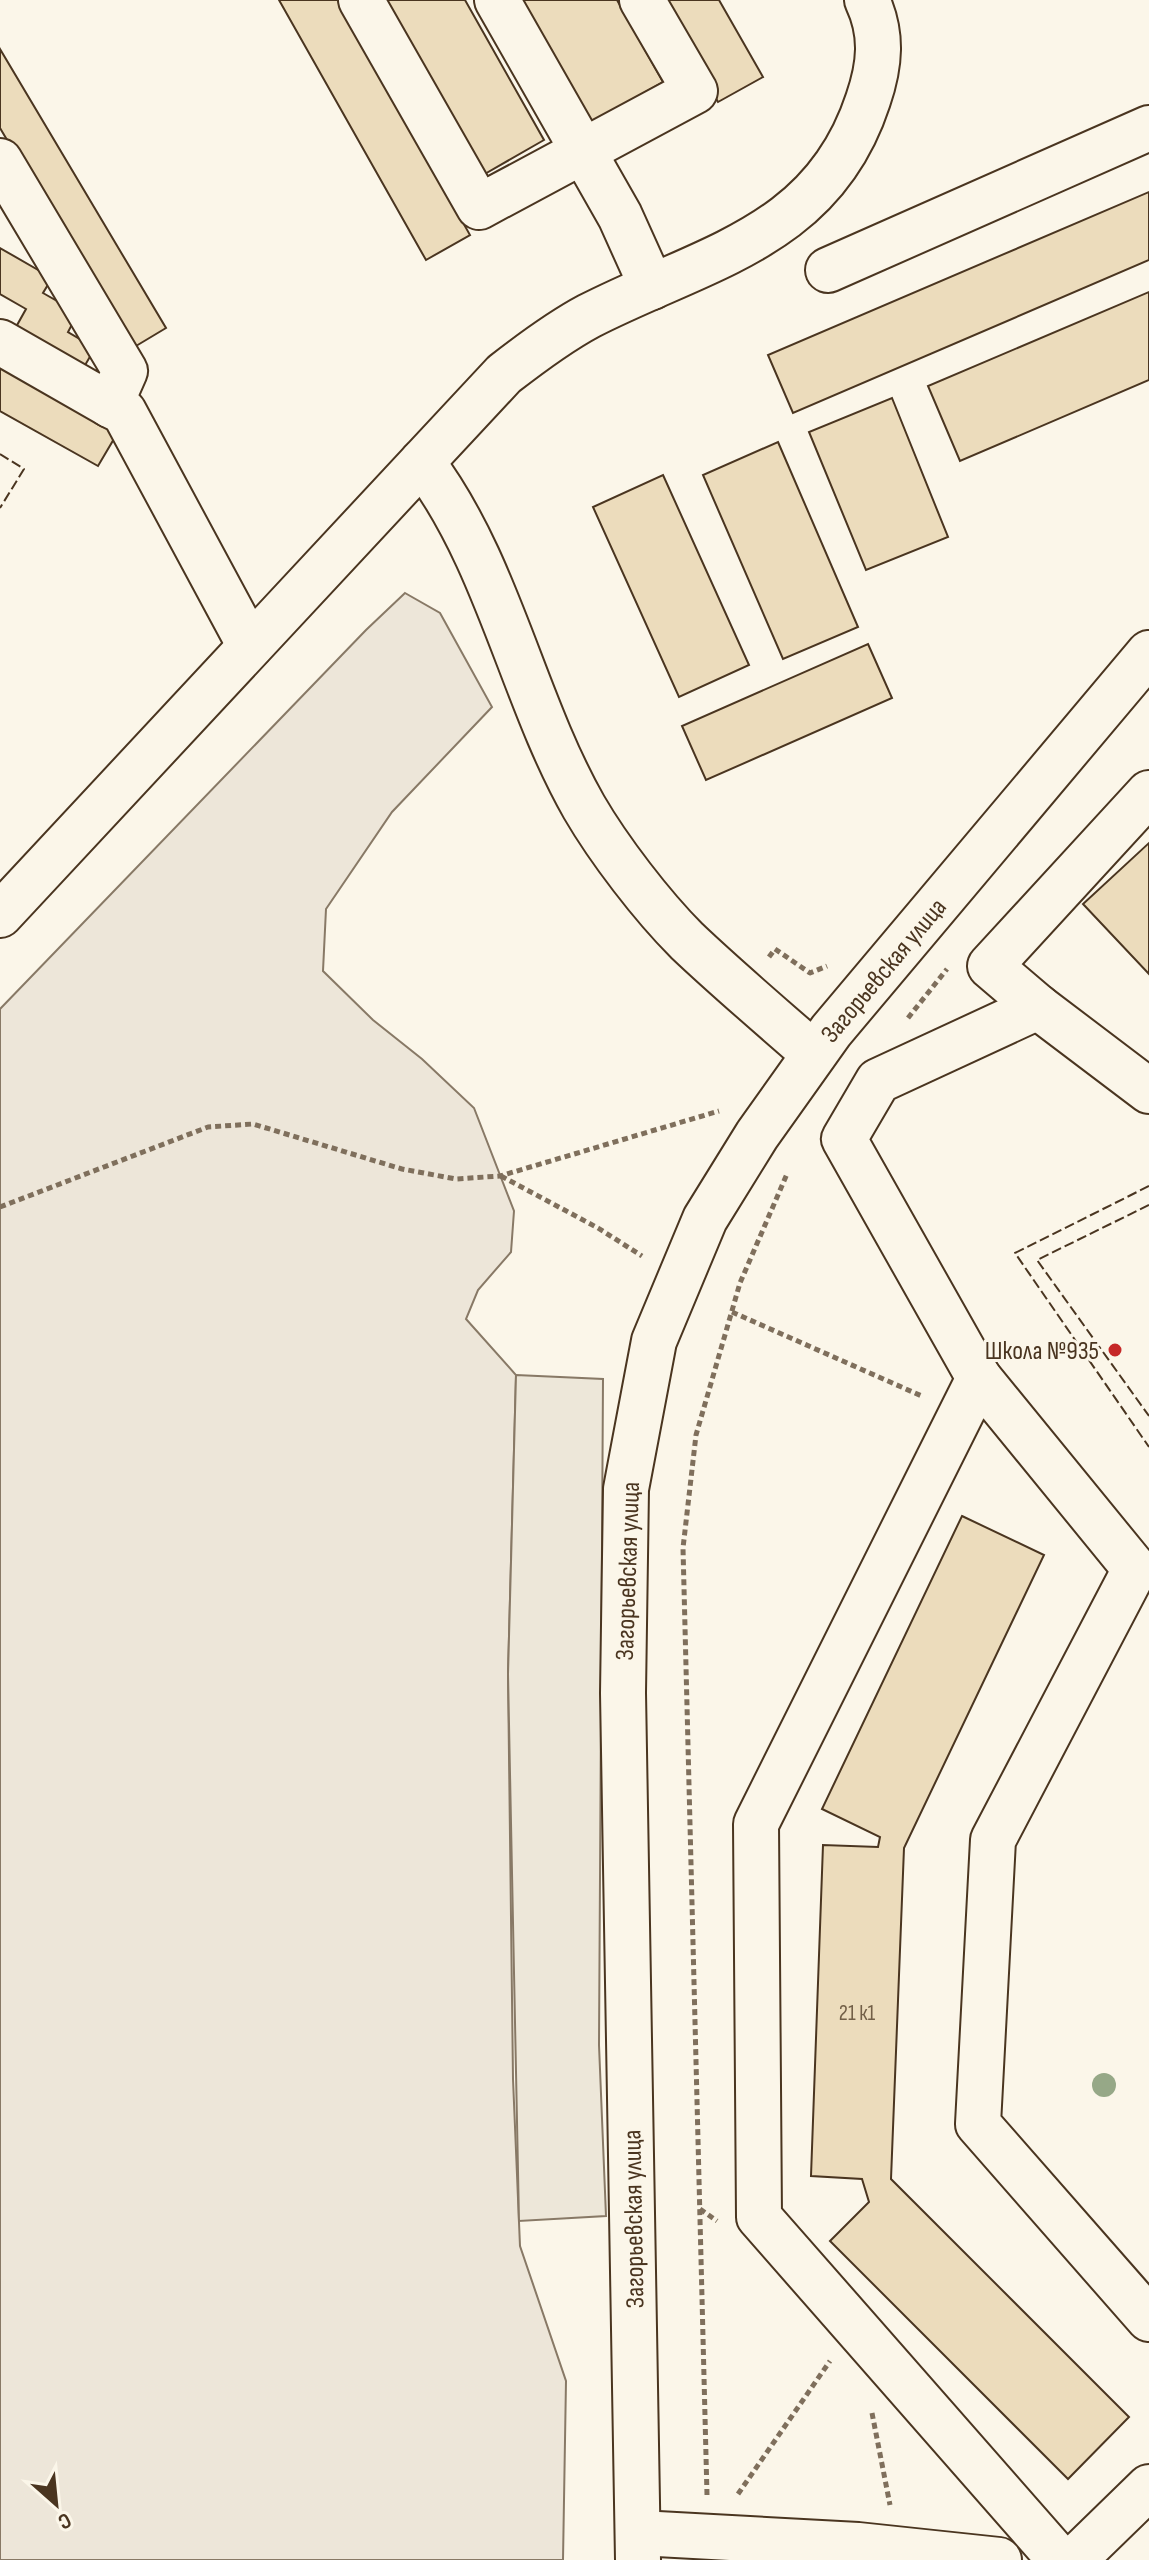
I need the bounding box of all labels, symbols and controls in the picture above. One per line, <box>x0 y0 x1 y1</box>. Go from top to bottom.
street label: Загорьевская улица <box>815 892 954 1049</box>
place label: Школа №935 <box>985 1336 1099 1367</box>
marker: Школа №935 <box>1106 1341 1124 1359</box>
street label: Загорьевская улица <box>610 1481 647 1661</box>
house number: 21 к1 <box>839 2000 875 2027</box>
street label: Загорьевская улица <box>617 2129 652 2309</box>
north arrow <box>16 2464 96 2544</box>
text: С <box>53 2506 76 2535</box>

